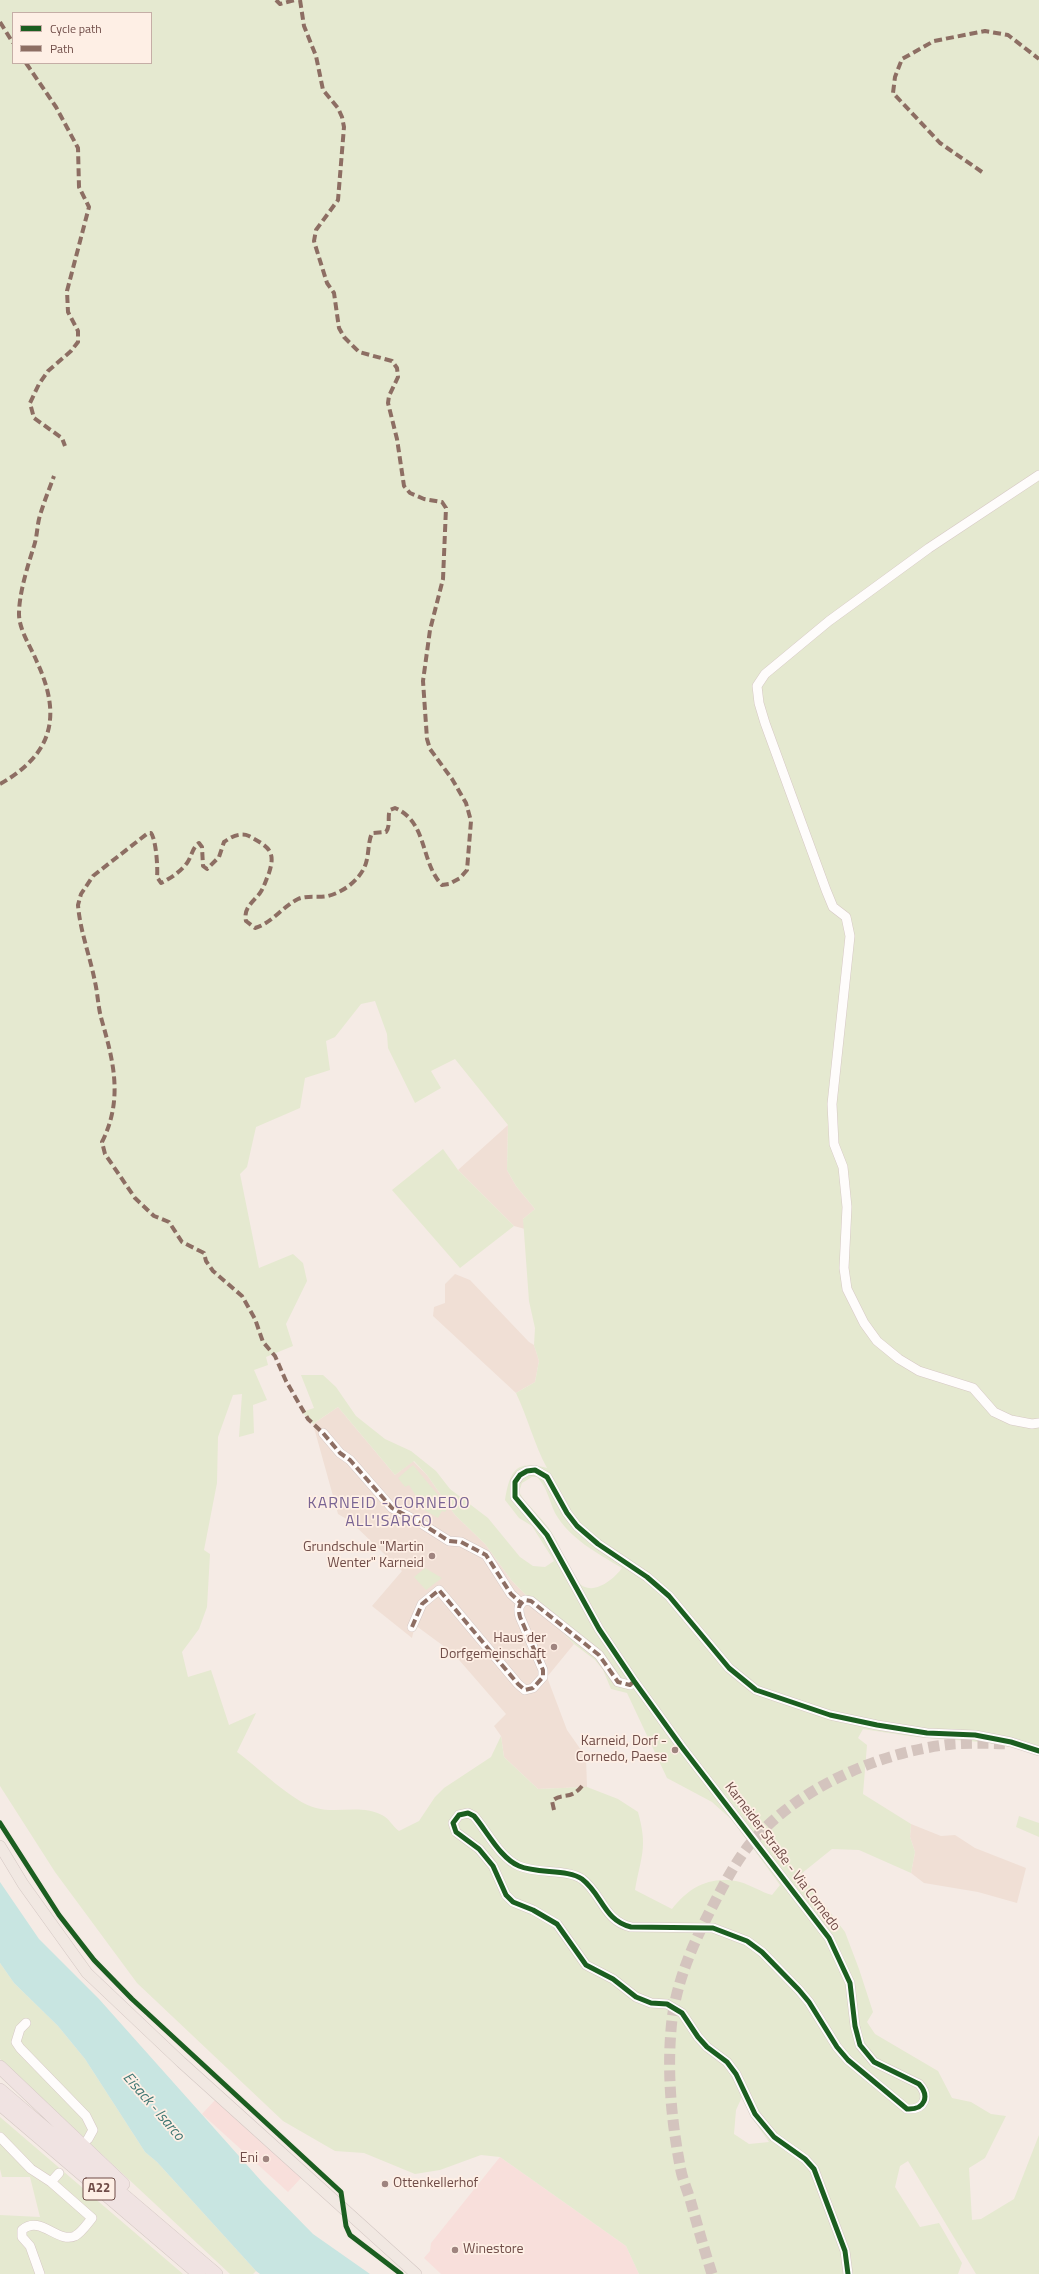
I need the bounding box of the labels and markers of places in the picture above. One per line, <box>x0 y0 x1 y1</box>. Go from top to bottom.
place label: Grundschule "Martin Wenter" Karneid <box>303 1540 424 1572</box>
marker: Grundschule "Martin Wenter" Karneid <box>427 1551 437 1561</box>
place label: Haus der Dorfgemeinschaft <box>440 1631 546 1664</box>
marker: Haus der Dorfgemeinschaft <box>549 1642 559 1652</box>
place label: Karneid, Dorf - Cornedo, Paese <box>576 1734 667 1766</box>
marker: Karneid, Dorf - Cornedo, Paese <box>670 1745 680 1755</box>
place label: Eni <box>240 2151 258 2167</box>
marker: Eni <box>261 2154 271 2164</box>
place label: Ottenkellerhof <box>393 2176 478 2192</box>
marker: Ottenkellerhof <box>380 2179 390 2189</box>
place label: Winestore <box>463 2242 524 2258</box>
marker: Winestore <box>450 2245 460 2255</box>

